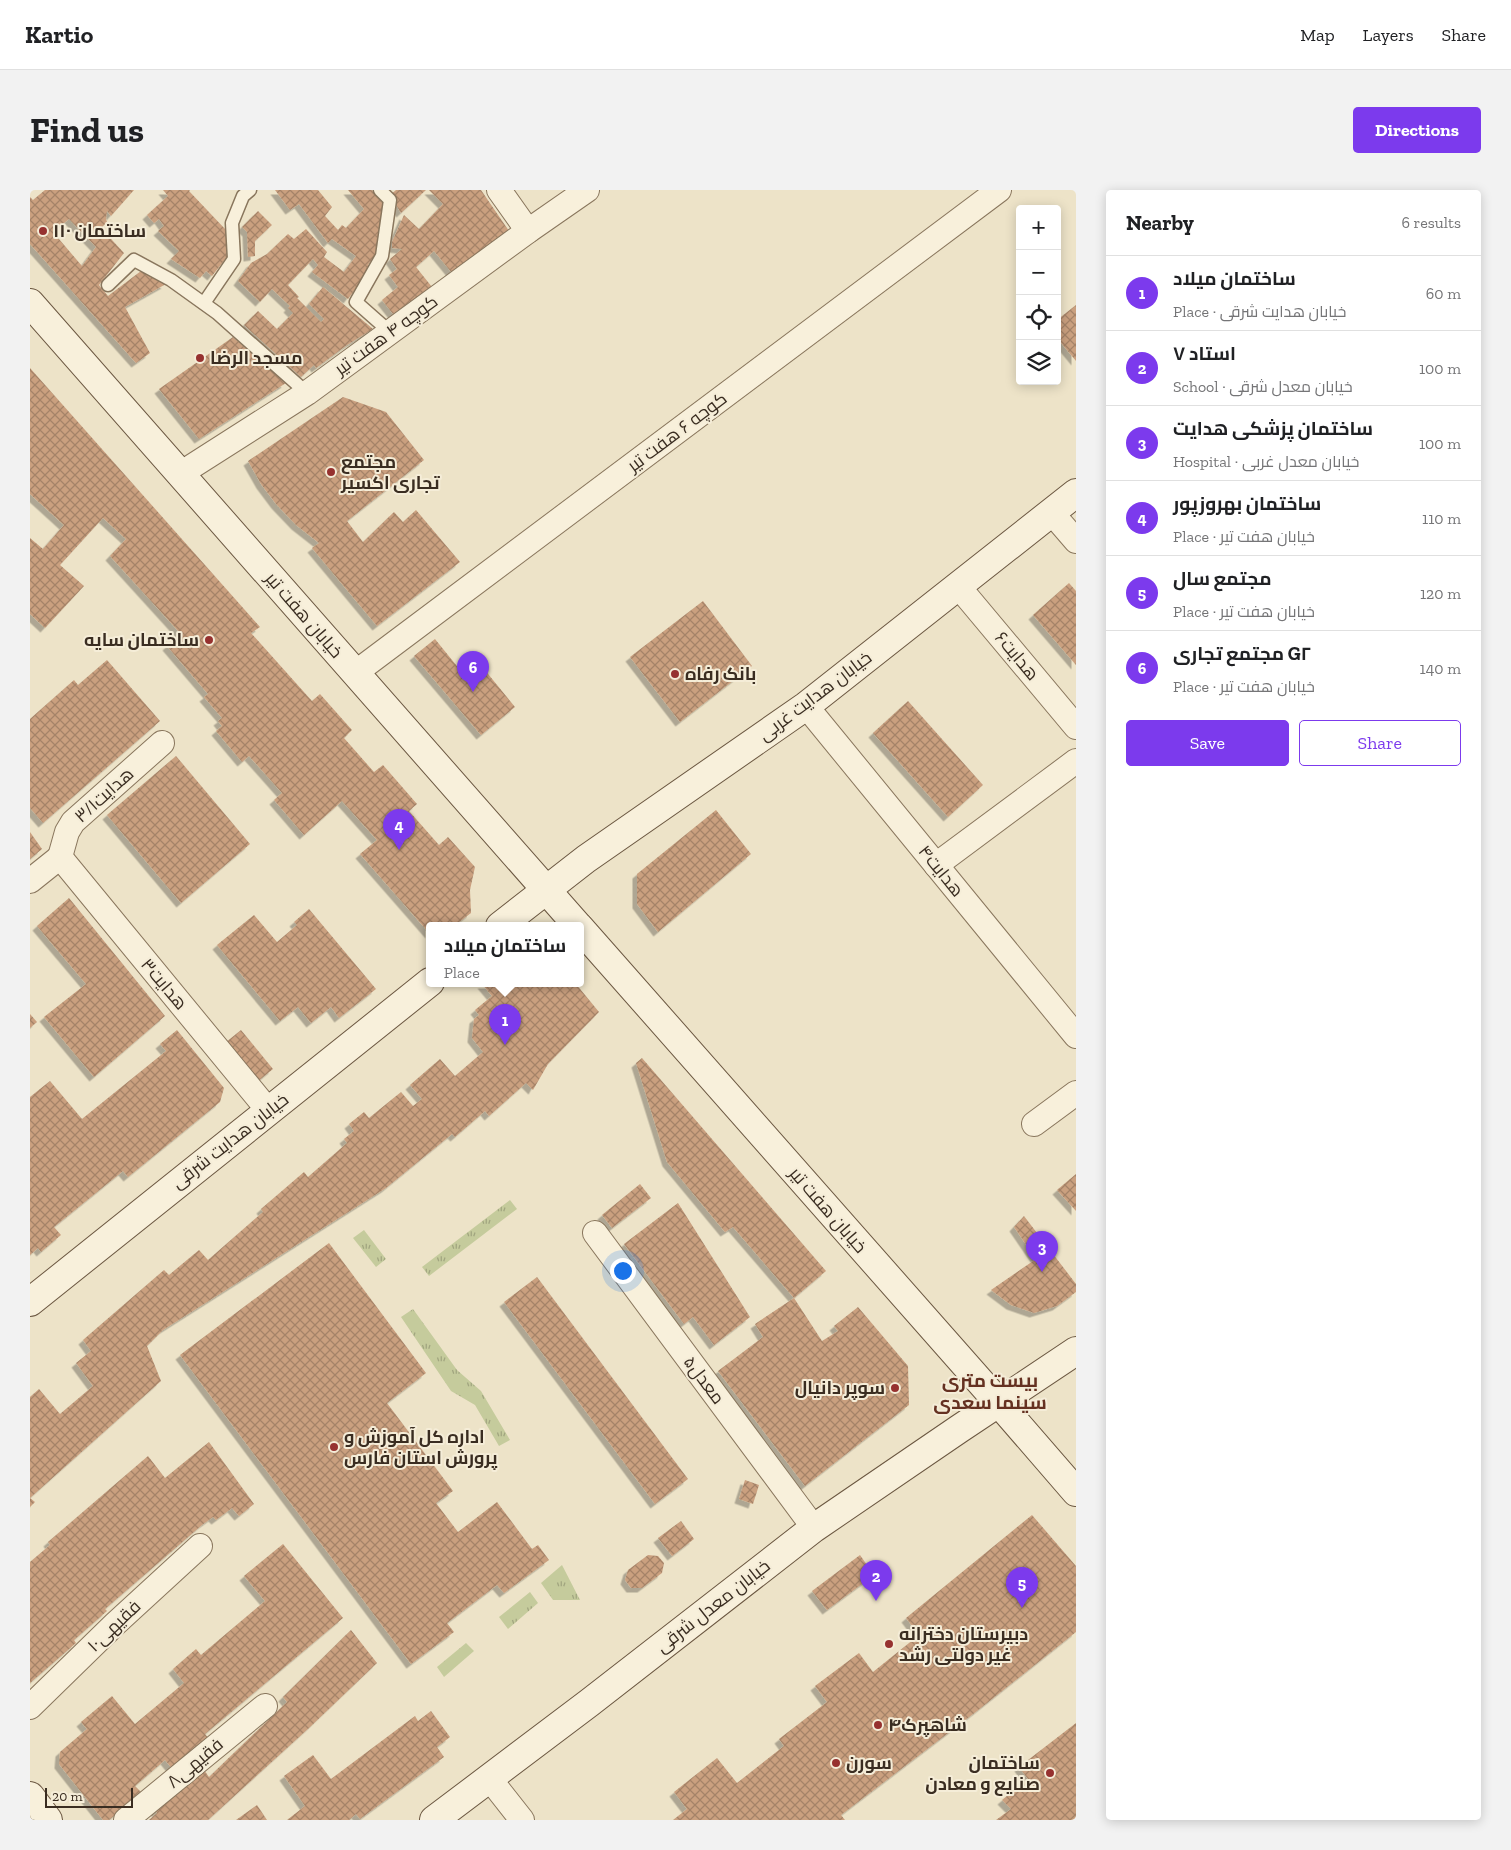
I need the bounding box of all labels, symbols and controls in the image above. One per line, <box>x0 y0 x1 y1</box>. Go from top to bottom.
text: Kartio <box>25 20 93 49</box>
text: Map <box>1300 24 1335 46</box>
text: Layers <box>1363 24 1414 46</box>
text: Share <box>1442 24 1486 46</box>
button: Directions <box>1353 107 1481 153</box>
text: Find us <box>30 109 144 151</box>
map controls <box>1016 205 1061 385</box>
button: + <box>1016 205 1061 250</box>
text: Nearby <box>1126 210 1194 235</box>
text: 6 results <box>1401 213 1461 232</box>
place label: ساختمان ۱۱۰ <box>53 220 146 242</box>
marker: ساختمان ۱۱۰ <box>37 225 49 237</box>
button: − <box>1016 250 1061 295</box>
text: ساختمان میلاد <box>1173 267 1296 290</box>
text: 1 <box>1139 284 1145 303</box>
text: 60 m <box>1426 284 1461 303</box>
street label: کوچه ۴ هفت تیر <box>329 290 443 381</box>
button: locate <box>1016 295 1061 340</box>
text: Place · خیابان هدایت شرقی <box>1173 302 1346 321</box>
button: layers <box>1016 340 1061 385</box>
text: ۷ استاد <box>1173 342 1236 365</box>
place label: مسجد الرضا <box>210 347 303 369</box>
marker: مسجد الرضا <box>194 352 206 364</box>
text: 2 <box>1138 359 1146 378</box>
text: 100 m <box>1419 359 1461 378</box>
text: School · خیابان معدل شرقی <box>1173 377 1353 396</box>
street label: کوچه ۶ هفت تیر <box>622 387 732 478</box>
text: ساختمان پزشکی هدایت <box>1173 417 1373 440</box>
text: 3 <box>1138 434 1146 453</box>
text: 100 m <box>1419 434 1461 453</box>
place label: مجتمع تجاری اکسیر <box>340 451 440 494</box>
text: Hospital · خیابان معدل غربی <box>1173 452 1359 471</box>
marker: مجتمع تجاری اکسیر <box>325 466 337 478</box>
text: ساختمان بهروزپور <box>1173 492 1321 515</box>
text: 4 <box>1137 509 1147 528</box>
text: 110 m <box>1422 509 1461 528</box>
text: Place · خیابان هفت تیر <box>1173 527 1315 546</box>
street label: خیابان هفت تیر <box>260 567 347 663</box>
text: مجتمع سال <box>1173 567 1272 590</box>
text: 5 <box>1138 584 1146 603</box>
text: 120 m <box>1420 584 1461 603</box>
text: Place · خیابان هفت تیر <box>1173 602 1315 621</box>
street label: هدایت۶ <box>990 627 1044 685</box>
place label: ساختمان سایه <box>84 629 199 651</box>
marker: ساختمان سایه <box>203 634 215 646</box>
text: مجتمع تجاری G۲ <box>1173 642 1311 665</box>
street label: خیابان هدایت غربی <box>754 646 876 746</box>
pin: 6 <box>457 651 489 692</box>
text: 6 <box>1138 659 1146 678</box>
text: 140 m <box>1420 659 1461 678</box>
place label: بانک رفاه <box>685 663 756 685</box>
marker: بانک رفاه <box>669 668 681 680</box>
text: Place · خیابان هفت تیر <box>1173 677 1315 696</box>
button: Save <box>1126 720 1289 766</box>
button: Share <box>1299 720 1461 766</box>
street label: هدایت۳/۱ <box>70 763 138 827</box>
pin: 4 <box>383 809 415 850</box>
street label: هدایت۴ <box>913 841 969 901</box>
popup <box>426 922 584 987</box>
text: ساختمان میلاد <box>444 934 566 957</box>
street label: هدایت۳ <box>136 954 192 1014</box>
text: Place <box>444 963 480 982</box>
pin: 1 <box>489 1004 521 1045</box>
street label: خیابان هدایت شرقی <box>167 1088 293 1194</box>
street label: خیابان هفت تیر <box>784 1162 871 1258</box>
pin: 3 <box>1026 1231 1058 1272</box>
your location <box>610 1258 636 1284</box>
street label: معدل۵ <box>679 1352 729 1408</box>
district label: بیست متری سینما سعدی <box>933 1369 1047 1414</box>
place label: سوپر دانیال <box>795 1377 885 1400</box>
marker: سوپر دانیال <box>889 1382 901 1394</box>
place label: اداره کل آموزش و پرورش استان فارس <box>344 1426 498 1470</box>
marker: اداره کل آموزش و پرورش استان فارس <box>328 1441 340 1453</box>
street label: خیابان معدل شرقی <box>652 1555 774 1657</box>
pin: 2 <box>860 1560 892 1601</box>
pin: 5 <box>1006 1567 1038 1608</box>
street label: فقیهی۱۰ <box>83 1595 145 1657</box>
place label: دبیرستان دخترانه غیر دولتی رشد <box>899 1623 1028 1666</box>
marker: دبیرستان دخترانه غیر دولتی رشد <box>883 1638 895 1650</box>
place label: شاهپرک۴ <box>888 1714 967 1737</box>
marker: شاهپرک۴ <box>872 1719 884 1731</box>
street label: فقیهی۸ <box>162 1733 228 1793</box>
place label: سورن <box>846 1752 892 1774</box>
place label: ساختمان صنایع و معادن <box>925 1752 1040 1796</box>
marker: سورن <box>830 1757 842 1769</box>
marker: ساختمان صنایع و معادن <box>1044 1767 1056 1779</box>
scale bar <box>45 1785 132 1808</box>
text: 20 m <box>52 1788 83 1805</box>

